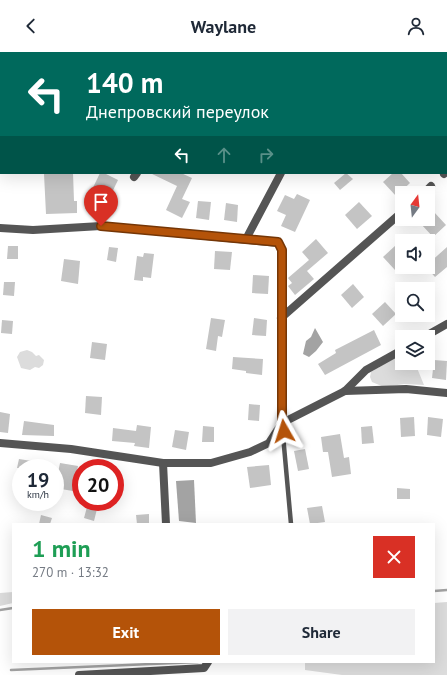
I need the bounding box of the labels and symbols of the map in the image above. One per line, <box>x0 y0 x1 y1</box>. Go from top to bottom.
pin <box>84 185 118 226</box>
north arrow <box>395 186 435 226</box>
position arrow <box>263 410 305 452</box>
speed limit sign: 20 <box>72 459 124 511</box>

